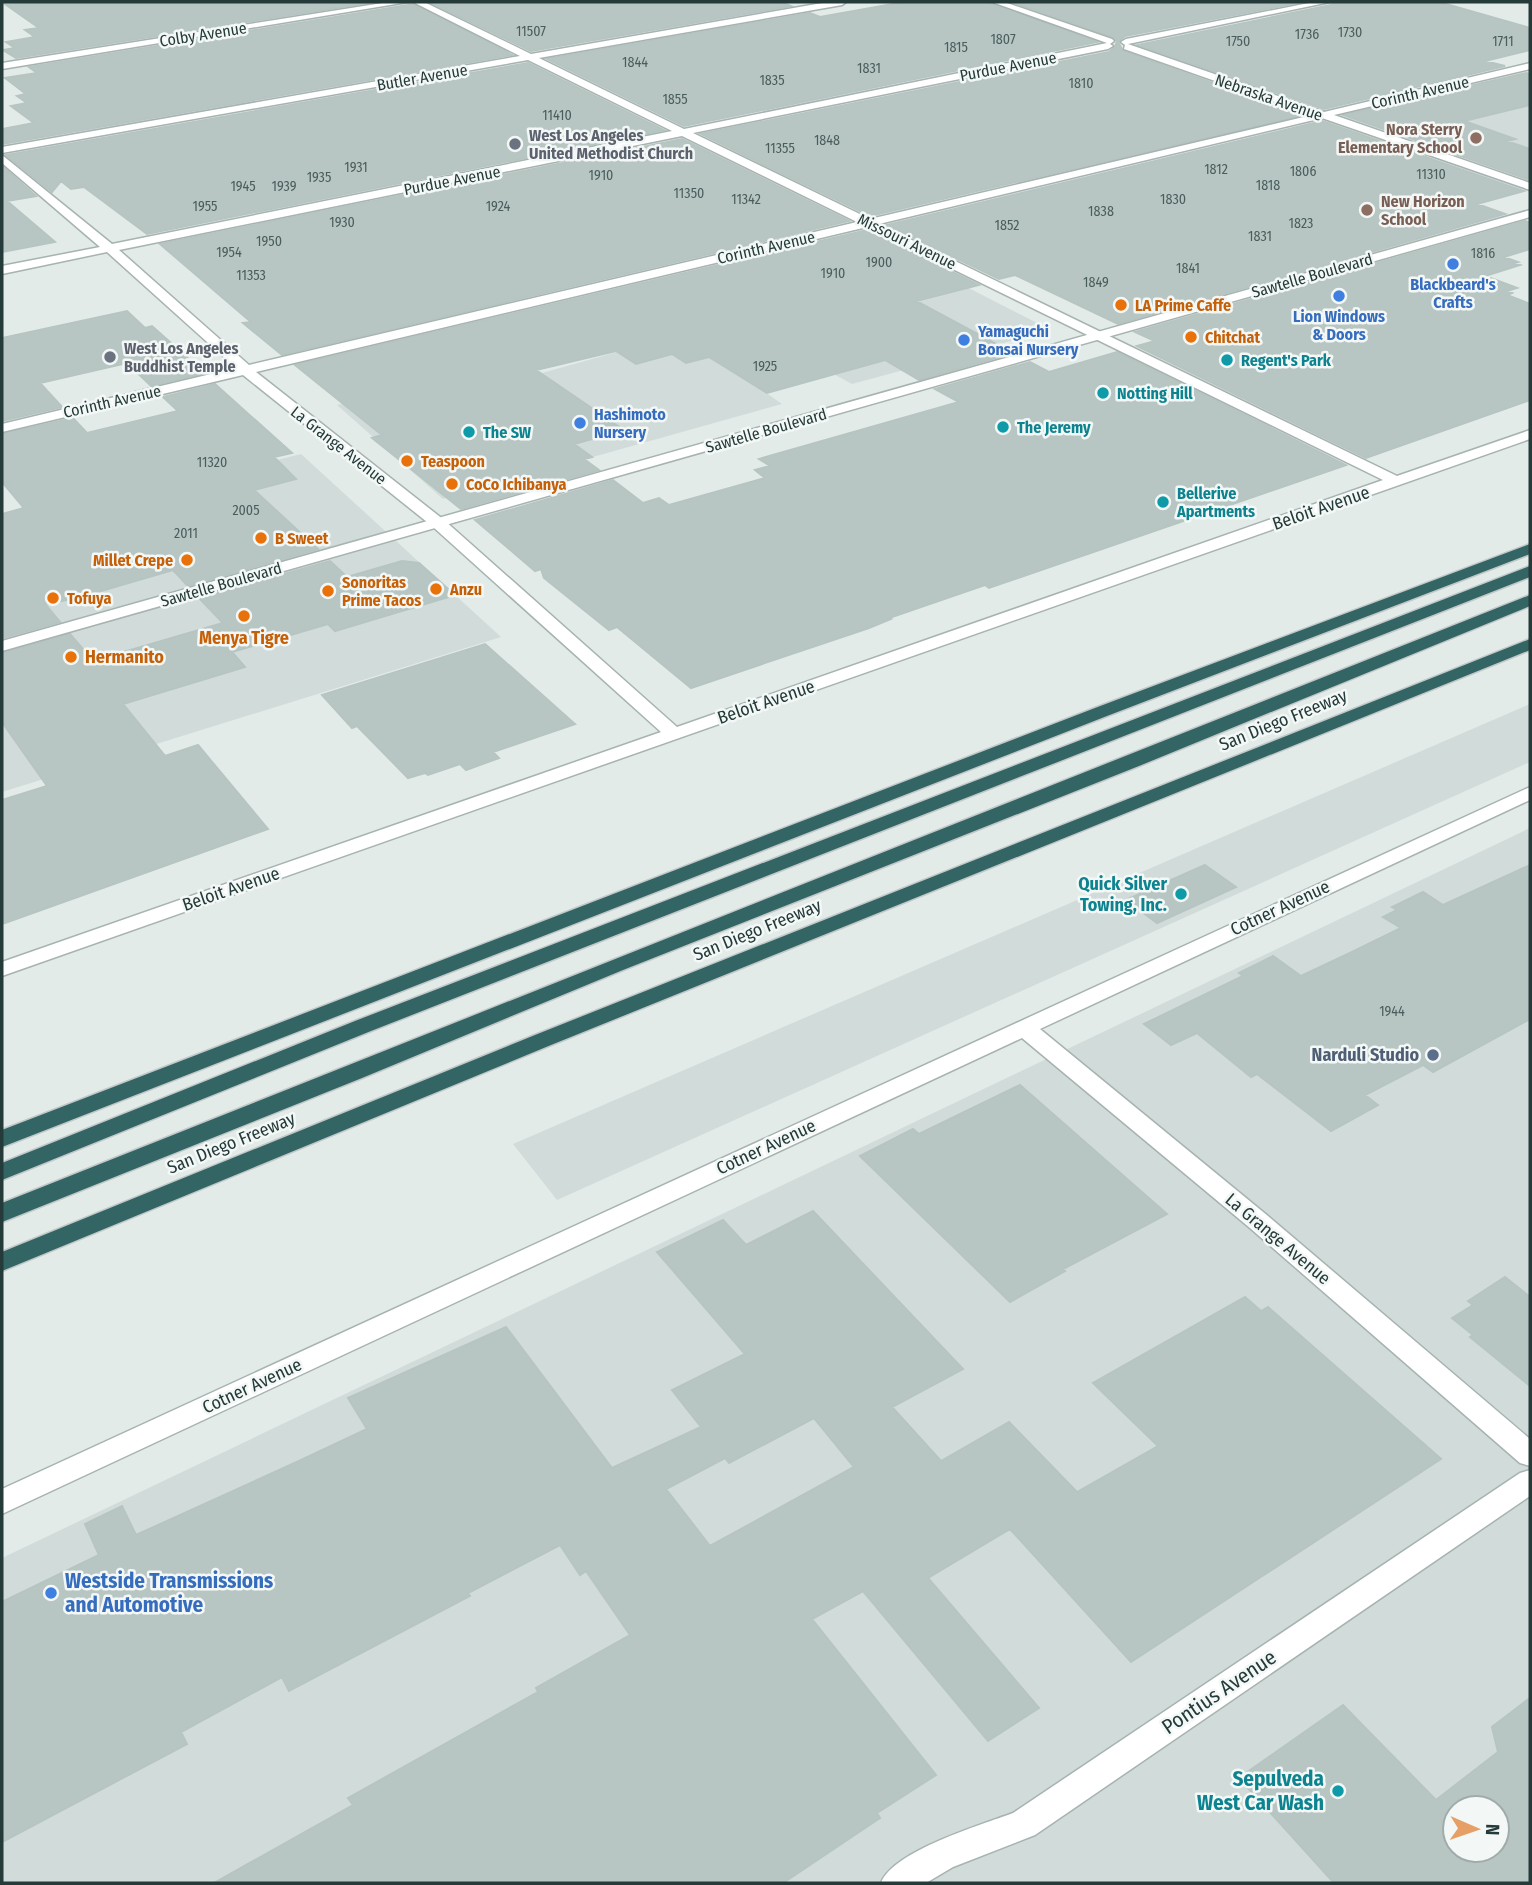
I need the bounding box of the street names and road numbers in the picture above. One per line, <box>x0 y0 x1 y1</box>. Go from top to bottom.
street label: Colby Avenue <box>158 18 248 51</box>
street label: Purdue Avenue <box>958 48 1058 85</box>
street label: Butler Avenue <box>375 60 469 95</box>
street label: Nebraska Avenue <box>1212 70 1325 125</box>
street label: Corinth Avenue <box>1369 72 1471 113</box>
street label: Purdue Avenue <box>402 162 502 199</box>
street label: Missouri Avenue <box>854 209 959 274</box>
street label: Corinth Avenue <box>715 227 817 268</box>
street label: Sawtelle Boulevard <box>1249 249 1375 302</box>
street label: Corinth Avenue <box>61 381 163 422</box>
street label: La Grange Avenue <box>287 402 390 489</box>
street label: Sawtelle Boulevard <box>703 404 829 457</box>
street label: Beloit Avenue <box>1269 481 1373 535</box>
street label: Sawtelle Boulevard <box>158 558 284 611</box>
street label: Beloit Avenue <box>714 675 818 729</box>
street label: San Diego Freeway <box>1216 684 1350 756</box>
street label: Beloit Avenue <box>179 862 283 916</box>
street label: Cotner Avenue <box>1227 875 1333 941</box>
street label: San Diego Freeway <box>690 894 824 966</box>
street label: San Diego Freeway <box>164 1107 298 1179</box>
street label: Cotner Avenue <box>713 1114 819 1180</box>
street label: La Grange Avenue <box>1221 1189 1335 1289</box>
street label: Cotner Avenue <box>199 1353 305 1419</box>
street label: Pontius Avenue <box>1157 1644 1281 1740</box>

